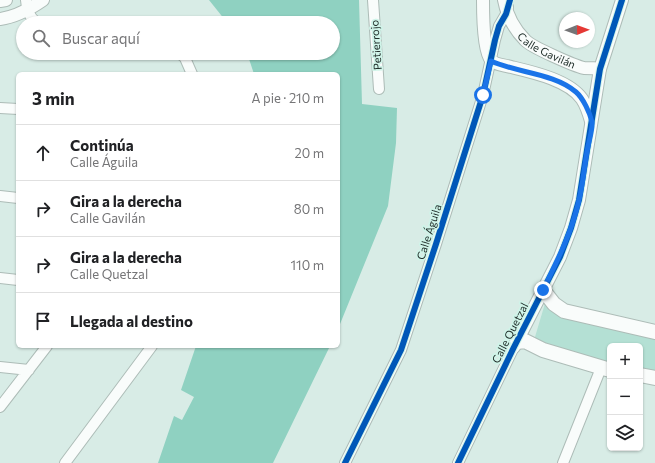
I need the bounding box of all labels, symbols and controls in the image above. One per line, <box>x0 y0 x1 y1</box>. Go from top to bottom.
north arrow <box>559 12 595 48</box>
search box <box>16 16 340 60</box>
street label: Petierrojo <box>367 19 384 70</box>
icon: search <box>30 27 52 49</box>
text: Buscar aquí <box>62 29 140 47</box>
street label: Calle Gavilán <box>515 29 578 71</box>
route start <box>474 86 492 104</box>
text: 3 min <box>32 88 75 109</box>
text: A pie · 210 m <box>252 90 324 106</box>
text: Continúa <box>70 136 134 154</box>
icon: ahead <box>32 142 54 164</box>
text: 20 m <box>295 145 324 161</box>
text: Calle Águila <box>70 154 138 170</box>
text: Gira a la derecha <box>70 192 182 210</box>
icon: right <box>32 198 54 220</box>
text: 80 m <box>294 201 324 217</box>
street label: Calle Águila <box>412 202 444 261</box>
text: Calle Gavilán <box>70 210 145 226</box>
text: Gira a la derecha <box>70 248 182 266</box>
icon: right <box>32 254 54 276</box>
text: 110 m <box>291 257 324 273</box>
text: Calle Quetzal <box>70 266 148 282</box>
route end <box>534 281 552 299</box>
street label: Calle Quetzal <box>489 300 530 365</box>
icon: arrive <box>32 310 54 332</box>
text: Llegada al destino <box>70 312 193 330</box>
map controls <box>607 343 643 451</box>
button: + <box>607 343 643 379</box>
button: − <box>607 379 643 415</box>
button: layers <box>607 415 643 451</box>

